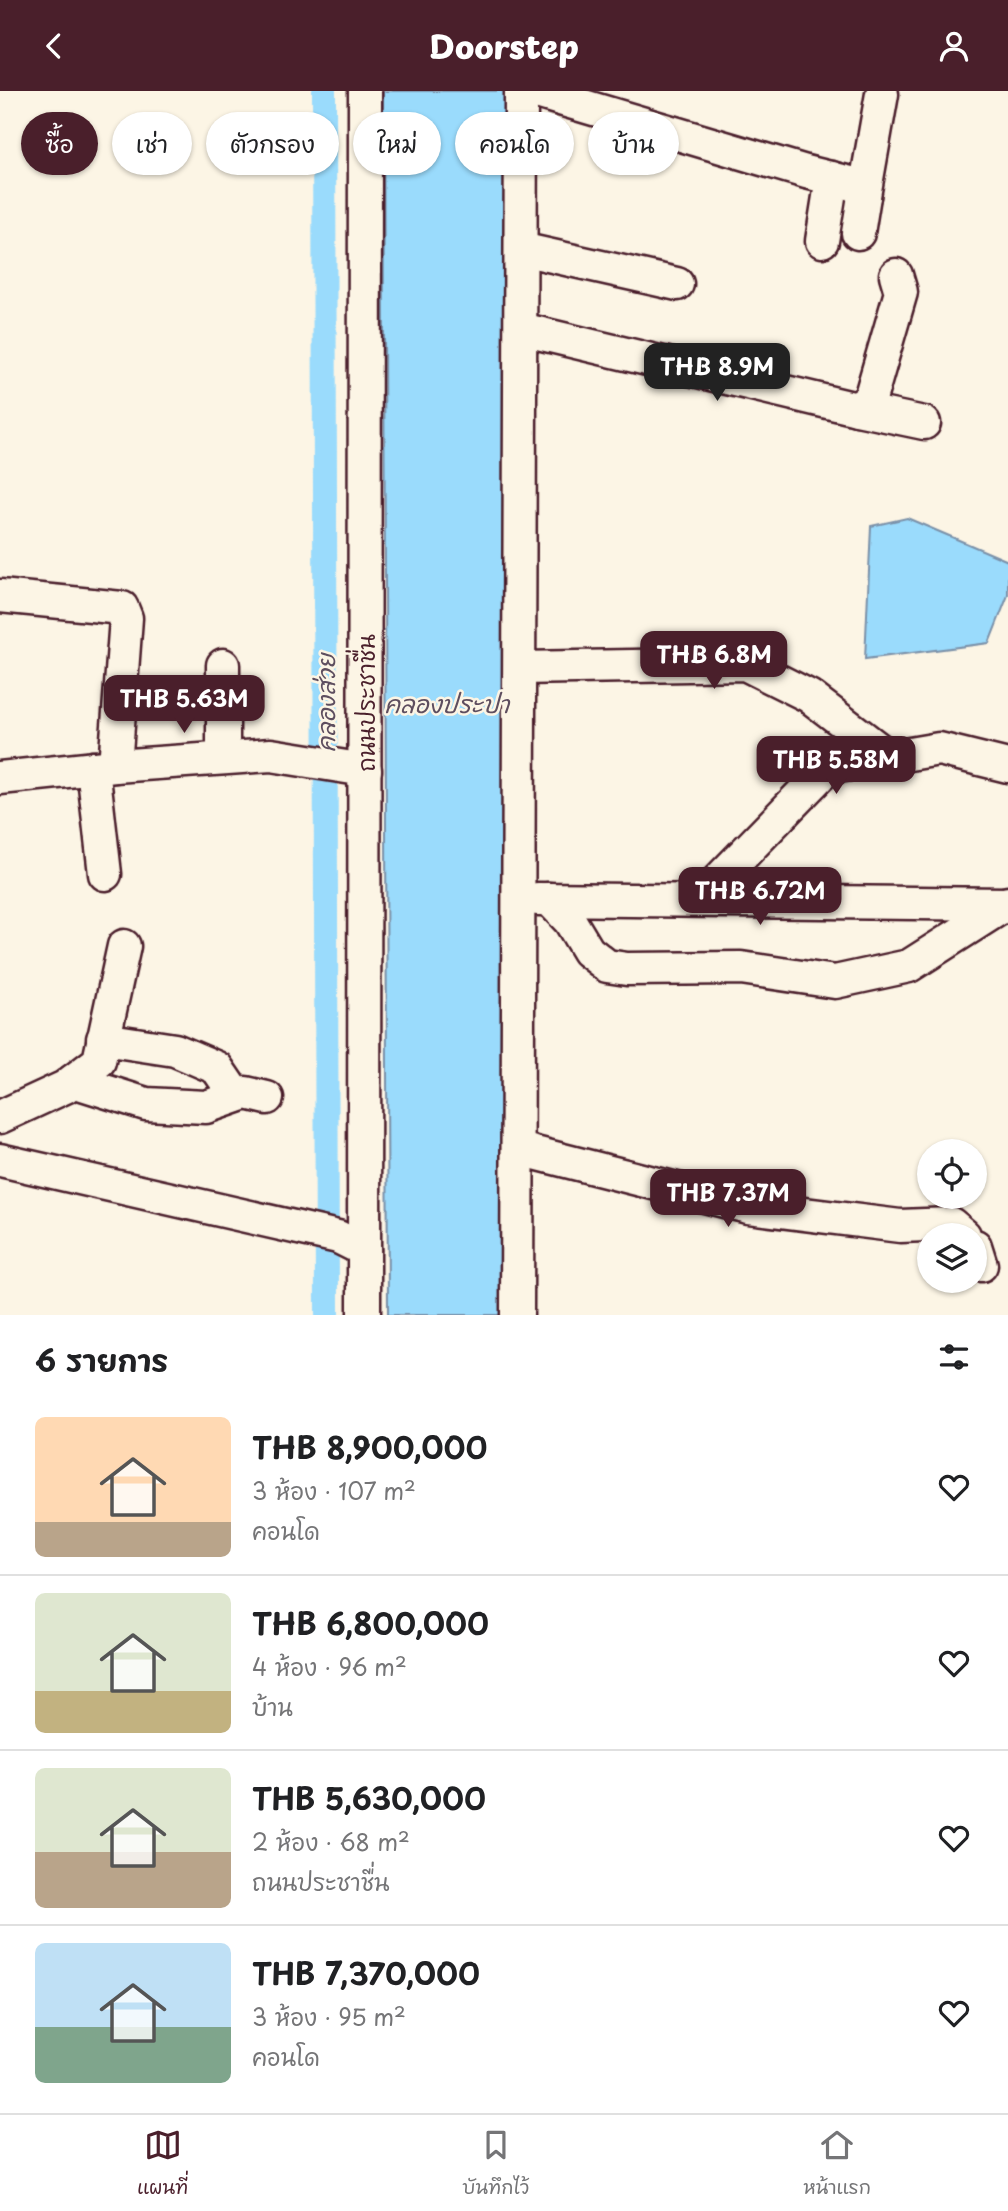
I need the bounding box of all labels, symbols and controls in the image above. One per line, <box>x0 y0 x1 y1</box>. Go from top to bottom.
text: Doorstep <box>429 22 579 70</box>
icon: back <box>35 27 73 65</box>
icon: person <box>935 27 973 65</box>
chip: ซื้อ <box>21 112 98 175</box>
chip: เช่า <box>112 112 192 175</box>
chip: ตัวกรอง <box>206 112 339 175</box>
chip: ใหม่ <box>353 112 441 175</box>
chip: คอนโด <box>455 112 574 175</box>
chip: บ้าน <box>588 112 679 175</box>
pin: THB 8.9M <box>645 343 789 403</box>
text: THB 8.9M <box>660 348 774 383</box>
pin: THB 6.8M <box>642 631 786 691</box>
street label: ถนนประชาชื่น <box>345 634 383 772</box>
text: THB 6.8M <box>656 636 772 671</box>
water label: คลองส่วย <box>307 651 343 752</box>
pin: THB 5.63M <box>104 675 264 735</box>
text: THB 5.63M <box>120 680 248 715</box>
water label: คลองประปา <box>385 685 511 721</box>
pin: THB 5.58M <box>756 737 916 796</box>
text: THB 5.58M <box>773 741 899 776</box>
pin: THB 6.72M <box>680 867 840 927</box>
text: THB 6.72M <box>694 872 826 907</box>
map controls <box>917 1139 987 1293</box>
button: locate <box>917 1139 987 1209</box>
pin: THB 7.37M <box>648 1169 808 1229</box>
text: THB 7.37M <box>666 1174 790 1209</box>
button: layers <box>917 1223 987 1293</box>
text: 6 รายการ <box>35 1337 168 1382</box>
icon: filters <box>935 1338 973 1376</box>
text: THB 8,900,000 <box>252 1424 487 1469</box>
icon: home <box>91 1445 175 1529</box>
icon: heart <box>935 1468 973 1506</box>
text: 3 ห้อง · 107 m² <box>252 1473 416 1508</box>
text: คอนโด <box>252 1513 320 1548</box>
text: THB 6,800,000 <box>252 1600 489 1645</box>
icon: home <box>91 1621 175 1705</box>
icon: heart <box>935 1644 973 1682</box>
text: 4 ห้อง · 96 m² <box>252 1649 407 1684</box>
text: บ้าน <box>252 1689 293 1724</box>
text: THB 5,630,000 <box>252 1775 486 1820</box>
icon: home <box>91 1796 175 1880</box>
icon: heart <box>935 1819 973 1857</box>
text: 2 ห้อง · 68 m² <box>252 1824 410 1859</box>
text: ถนนประชาชื่น <box>252 1864 390 1899</box>
text: THB 7,370,000 <box>252 1950 480 1995</box>
icon: home <box>91 1971 175 2055</box>
icon: heart <box>935 1994 973 2032</box>
text: 3 ห้อง · 95 m² <box>252 1999 406 2034</box>
text: คอนโด <box>252 2039 320 2074</box>
tab: แผนที่ <box>137 2126 188 2201</box>
tab: บันทึกไว้ <box>462 2126 529 2201</box>
tab: หน้าแรก <box>803 2126 871 2201</box>

